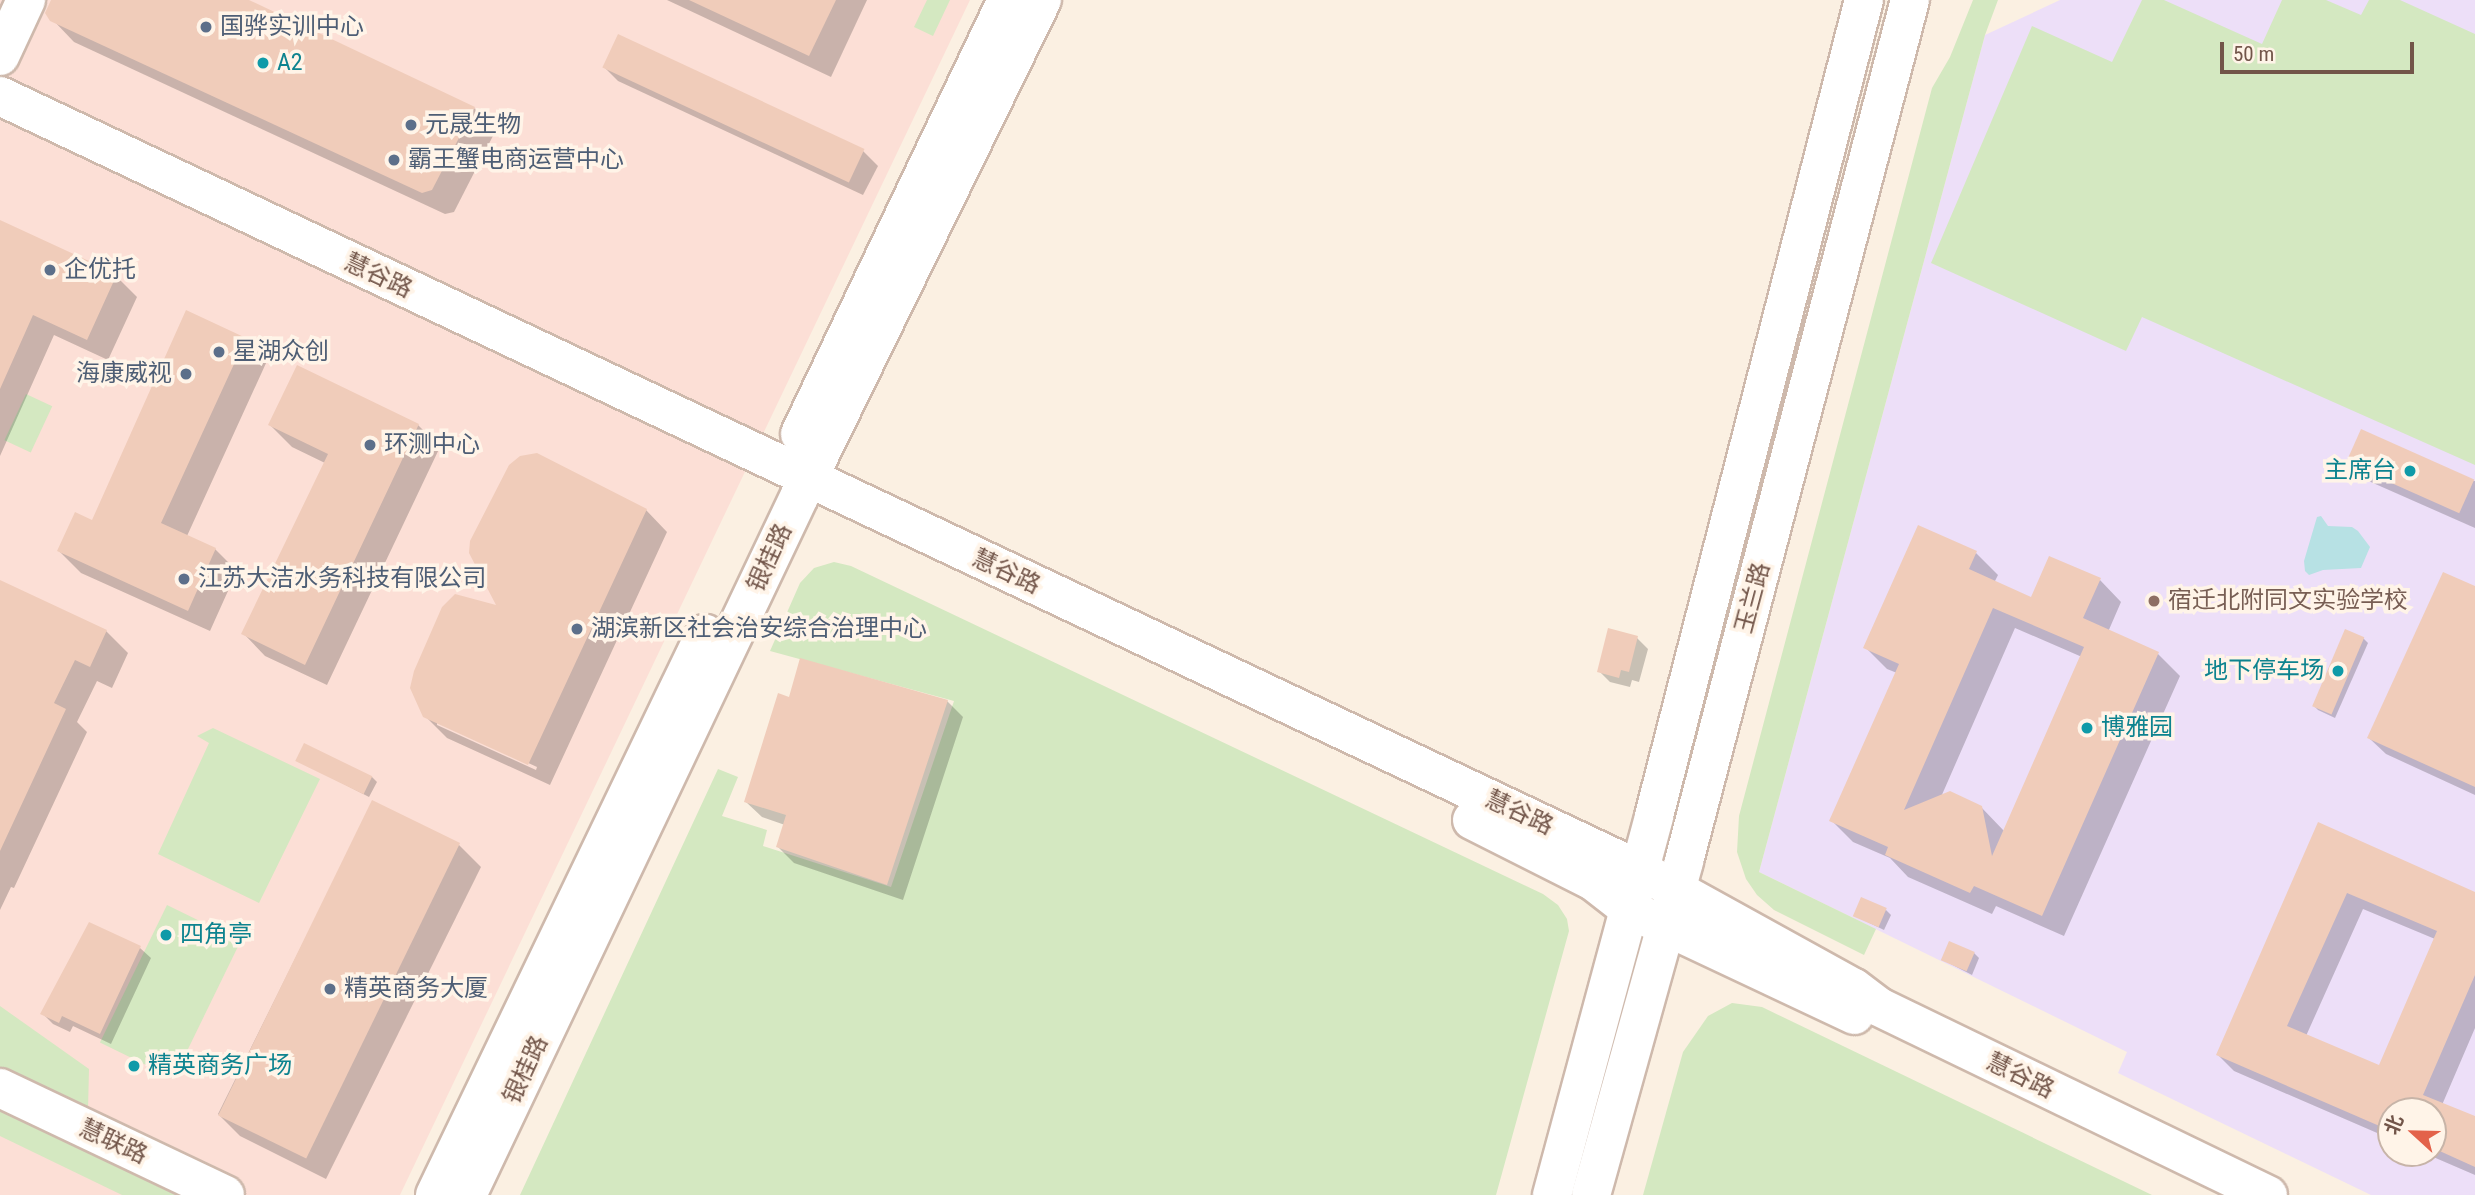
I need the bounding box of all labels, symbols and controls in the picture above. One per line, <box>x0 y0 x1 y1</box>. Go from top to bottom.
place label: 国骅实训中心 <box>220 13 364 41</box>
marker: 国骅实训中心 <box>198 19 214 35</box>
scale bar <box>2223 28 2417 72</box>
text: 50 m <box>2233 42 2274 66</box>
place label: A2 <box>277 49 303 77</box>
marker: A2 <box>255 55 271 71</box>
place label: 元晟生物 <box>425 111 521 139</box>
marker: 元晟生物 <box>403 117 419 133</box>
place label: 霸王蟹电商运营中心 <box>408 146 624 174</box>
marker: 霸王蟹电商运营中心 <box>386 152 402 168</box>
street label: 慧谷路 <box>339 248 417 304</box>
place label: 企优托 <box>64 256 136 284</box>
marker: 企优托 <box>42 262 58 278</box>
place label: 星湖众创 <box>233 338 329 366</box>
marker: 星湖众创 <box>211 344 227 360</box>
place label: 海康威视 <box>76 360 172 388</box>
marker: 海康威视 <box>178 366 194 382</box>
place label: 环测中心 <box>384 431 480 459</box>
marker: 环测中心 <box>362 437 378 453</box>
place label: 主席台 <box>2324 457 2396 485</box>
marker: 主席台 <box>2402 463 2418 479</box>
street label: 银桂路 <box>742 519 798 597</box>
street label: 慧谷路 <box>967 544 1045 600</box>
street label: 玉兰路 <box>1730 559 1776 637</box>
place label: 江苏大洁水务科技有限公司 <box>198 565 486 593</box>
marker: 江苏大洁水务科技有限公司 <box>176 571 192 587</box>
place label: 宿迁北附同文实验学校 <box>2168 587 2408 615</box>
marker: 宿迁北附同文实验学校 <box>2146 593 2162 609</box>
place label: 湖滨新区社会治安综合治理中心 <box>591 615 927 643</box>
marker: 湖滨新区社会治安综合治理中心 <box>569 621 585 637</box>
place label: 地下停车场 <box>2204 657 2324 685</box>
marker: 地下停车场 <box>2330 663 2346 679</box>
place label: 博雅园 <box>2101 714 2173 742</box>
marker: 博雅园 <box>2079 720 2095 736</box>
street label: 慧谷路 <box>1480 785 1558 841</box>
place label: 四角亭 <box>180 921 252 949</box>
marker: 四角亭 <box>158 927 174 943</box>
place label: 精英商务大厦 <box>344 975 488 1003</box>
marker: 精英商务大厦 <box>322 981 338 997</box>
street label: 银桂路 <box>498 1031 554 1109</box>
street label: 慧谷路 <box>1981 1047 2059 1105</box>
place label: 精英商务广场 <box>148 1052 292 1080</box>
marker: 精英商务广场 <box>126 1058 142 1074</box>
north arrow <box>2377 1097 2447 1167</box>
text: 北 <box>2380 1112 2408 1138</box>
street label: 慧联路 <box>74 1114 152 1170</box>

